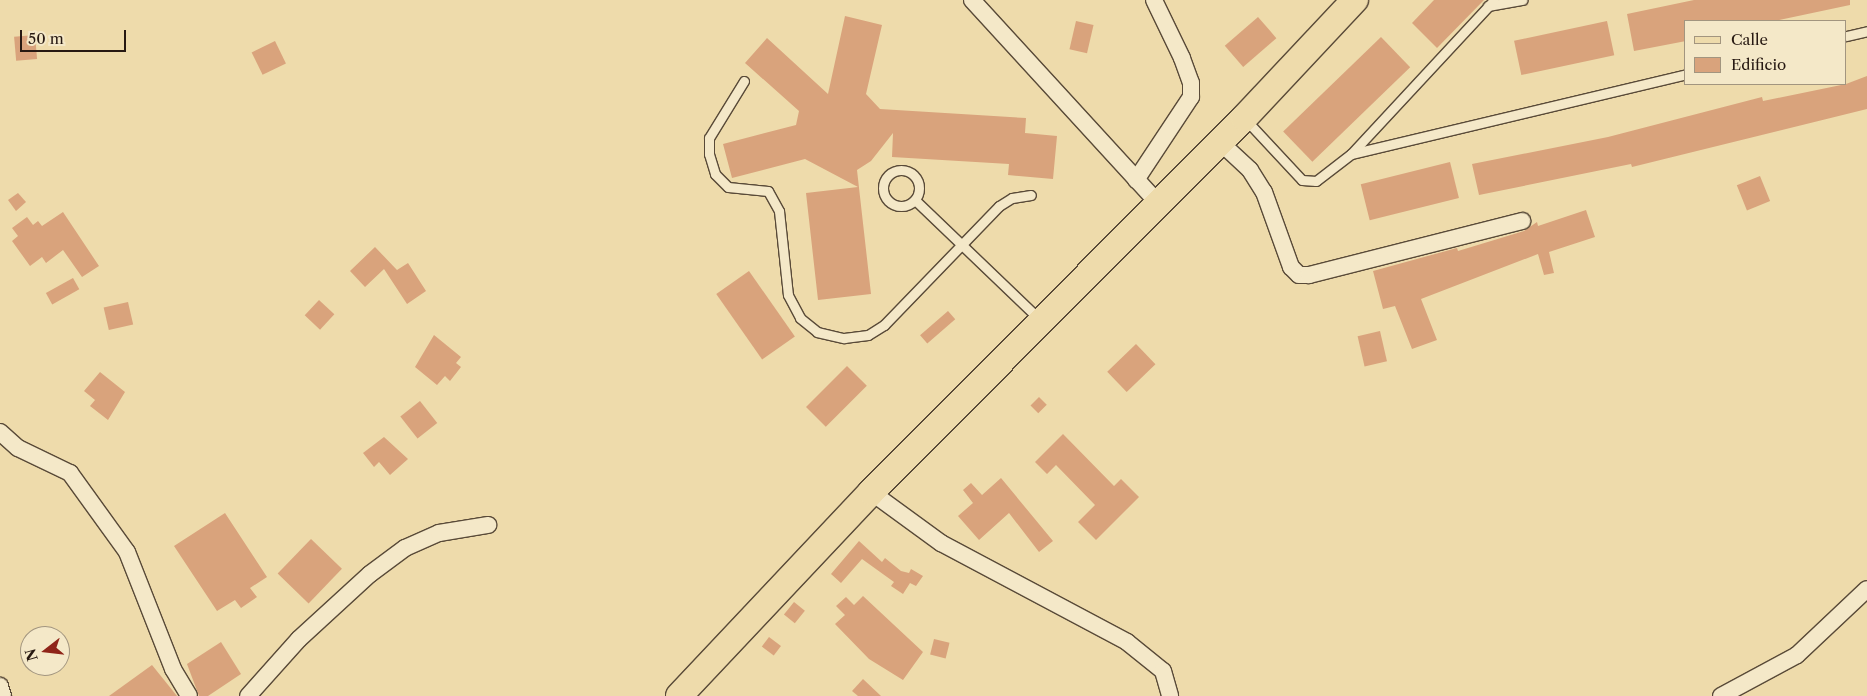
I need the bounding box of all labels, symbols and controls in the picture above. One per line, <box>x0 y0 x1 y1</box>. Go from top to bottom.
scale bar <box>22 20 129 52</box>
legend <box>1684 20 1847 85</box>
text: 50 m <box>28 29 64 48</box>
text: Calle <box>1731 30 1768 49</box>
text: Edificio <box>1731 55 1786 74</box>
north arrow <box>20 626 70 676</box>
text: N <box>21 647 42 663</box>

